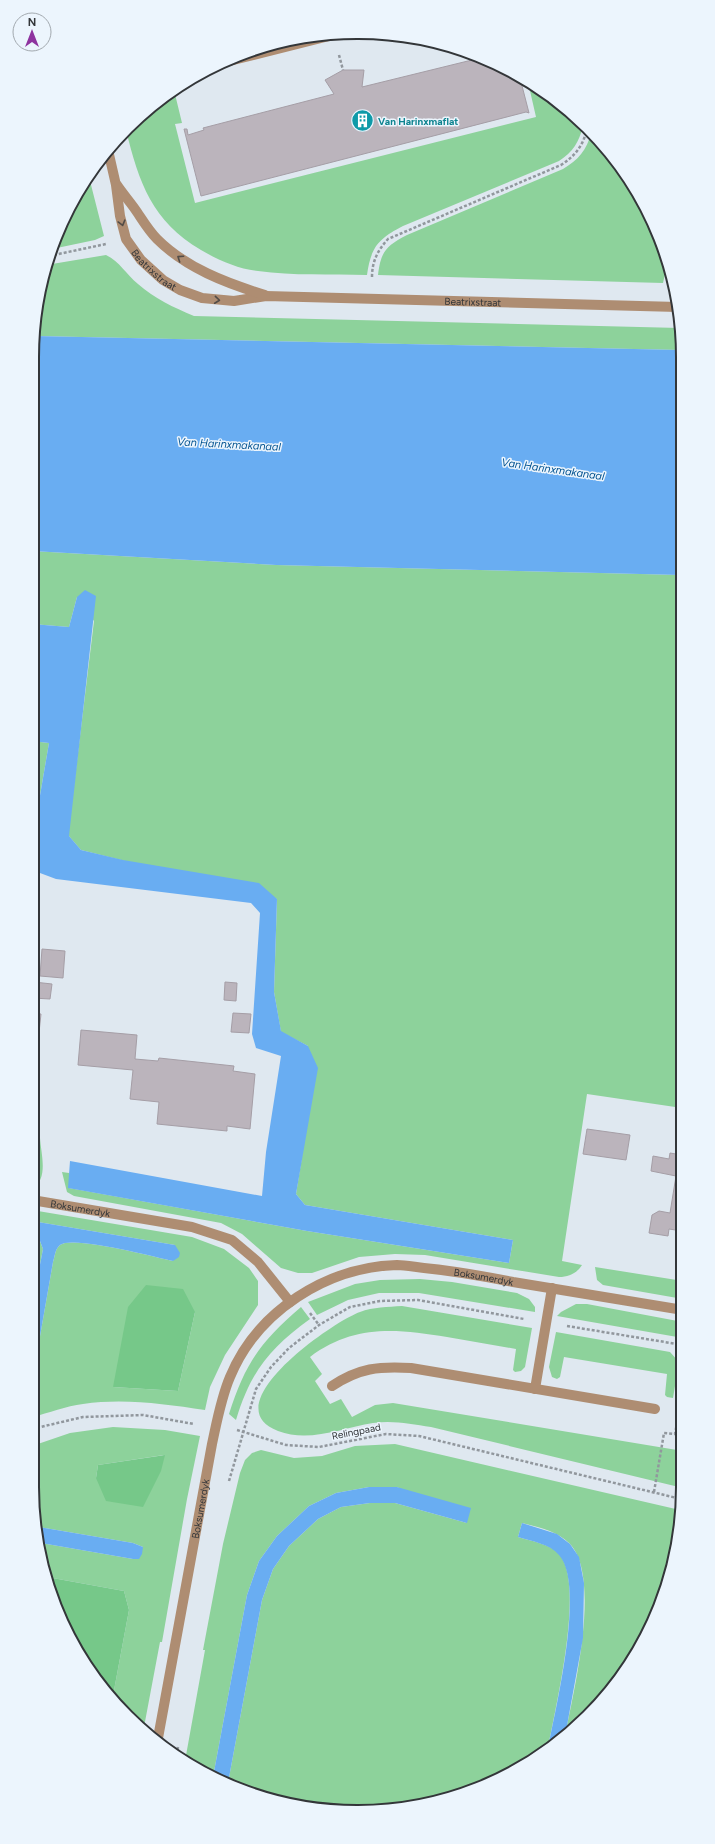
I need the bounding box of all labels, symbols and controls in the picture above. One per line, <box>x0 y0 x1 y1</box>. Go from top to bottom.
north arrow <box>12 12 52 52</box>
text: N <box>28 16 36 29</box>
building icon: Van Harinxmaflat <box>349 108 375 134</box>
place label: Van Harinxmaflat <box>378 115 458 128</box>
one-way arrow <box>117 219 126 226</box>
street label: Beatrixstraat <box>128 247 179 294</box>
one-way arrow <box>177 255 184 263</box>
street label: Beatrixstraat <box>444 295 502 309</box>
one-way arrow <box>213 296 220 305</box>
water label: Van Harinxmakanaal <box>177 435 282 454</box>
water label: Van Harinxmakanaal <box>501 456 606 483</box>
street label: Boksumerdyk <box>49 1197 111 1220</box>
street label: Boksumerdyk <box>453 1266 515 1289</box>
street label: Relingpaad <box>330 1420 382 1443</box>
street label: Boksumerdyk <box>189 1478 212 1540</box>

